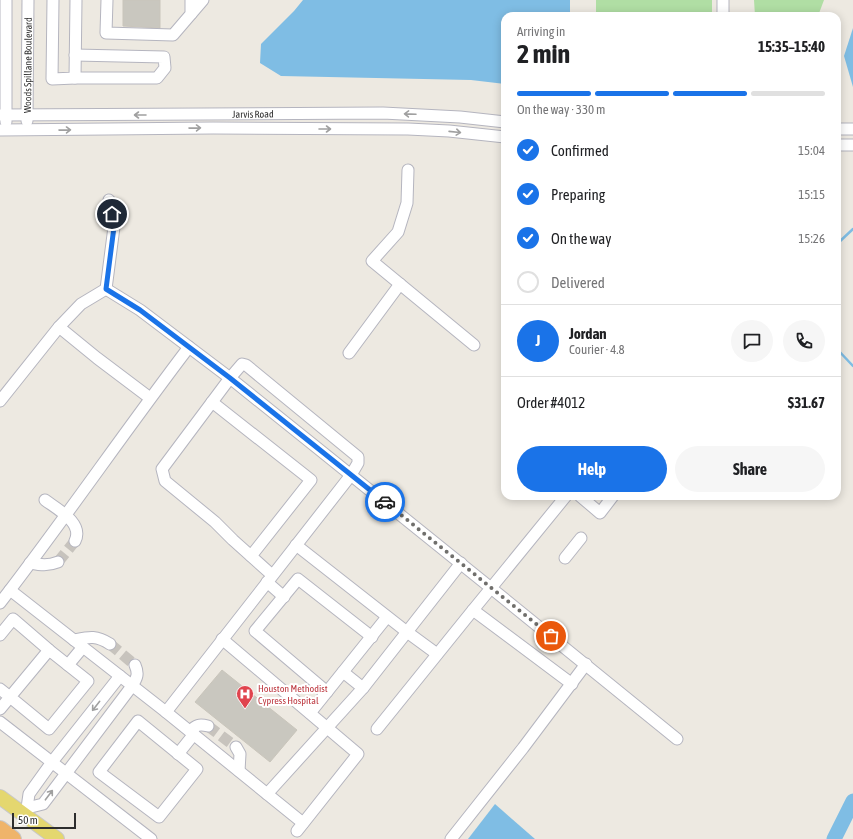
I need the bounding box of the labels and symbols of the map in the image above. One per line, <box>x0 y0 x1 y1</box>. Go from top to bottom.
street label: Woods Spillane Boulevard <box>22 17 33 113</box>
street label: Jarvis Road <box>232 108 274 119</box>
one-way arrow <box>134 111 147 119</box>
one-way arrow <box>404 111 417 118</box>
one-way arrow <box>188 125 201 132</box>
one-way arrow <box>318 125 331 133</box>
one-way arrow <box>58 126 71 134</box>
one-way arrow <box>448 128 461 135</box>
pin <box>95 197 129 231</box>
courier <box>365 482 405 522</box>
pin <box>534 619 568 653</box>
place label: Houston Methodist Cypress Hospital <box>258 683 328 706</box>
hospital icon: Houston Methodist Cypress Hospital <box>235 684 255 709</box>
one-way arrow <box>92 701 100 712</box>
one-way arrow <box>45 790 54 801</box>
scale bar <box>12 811 76 830</box>

